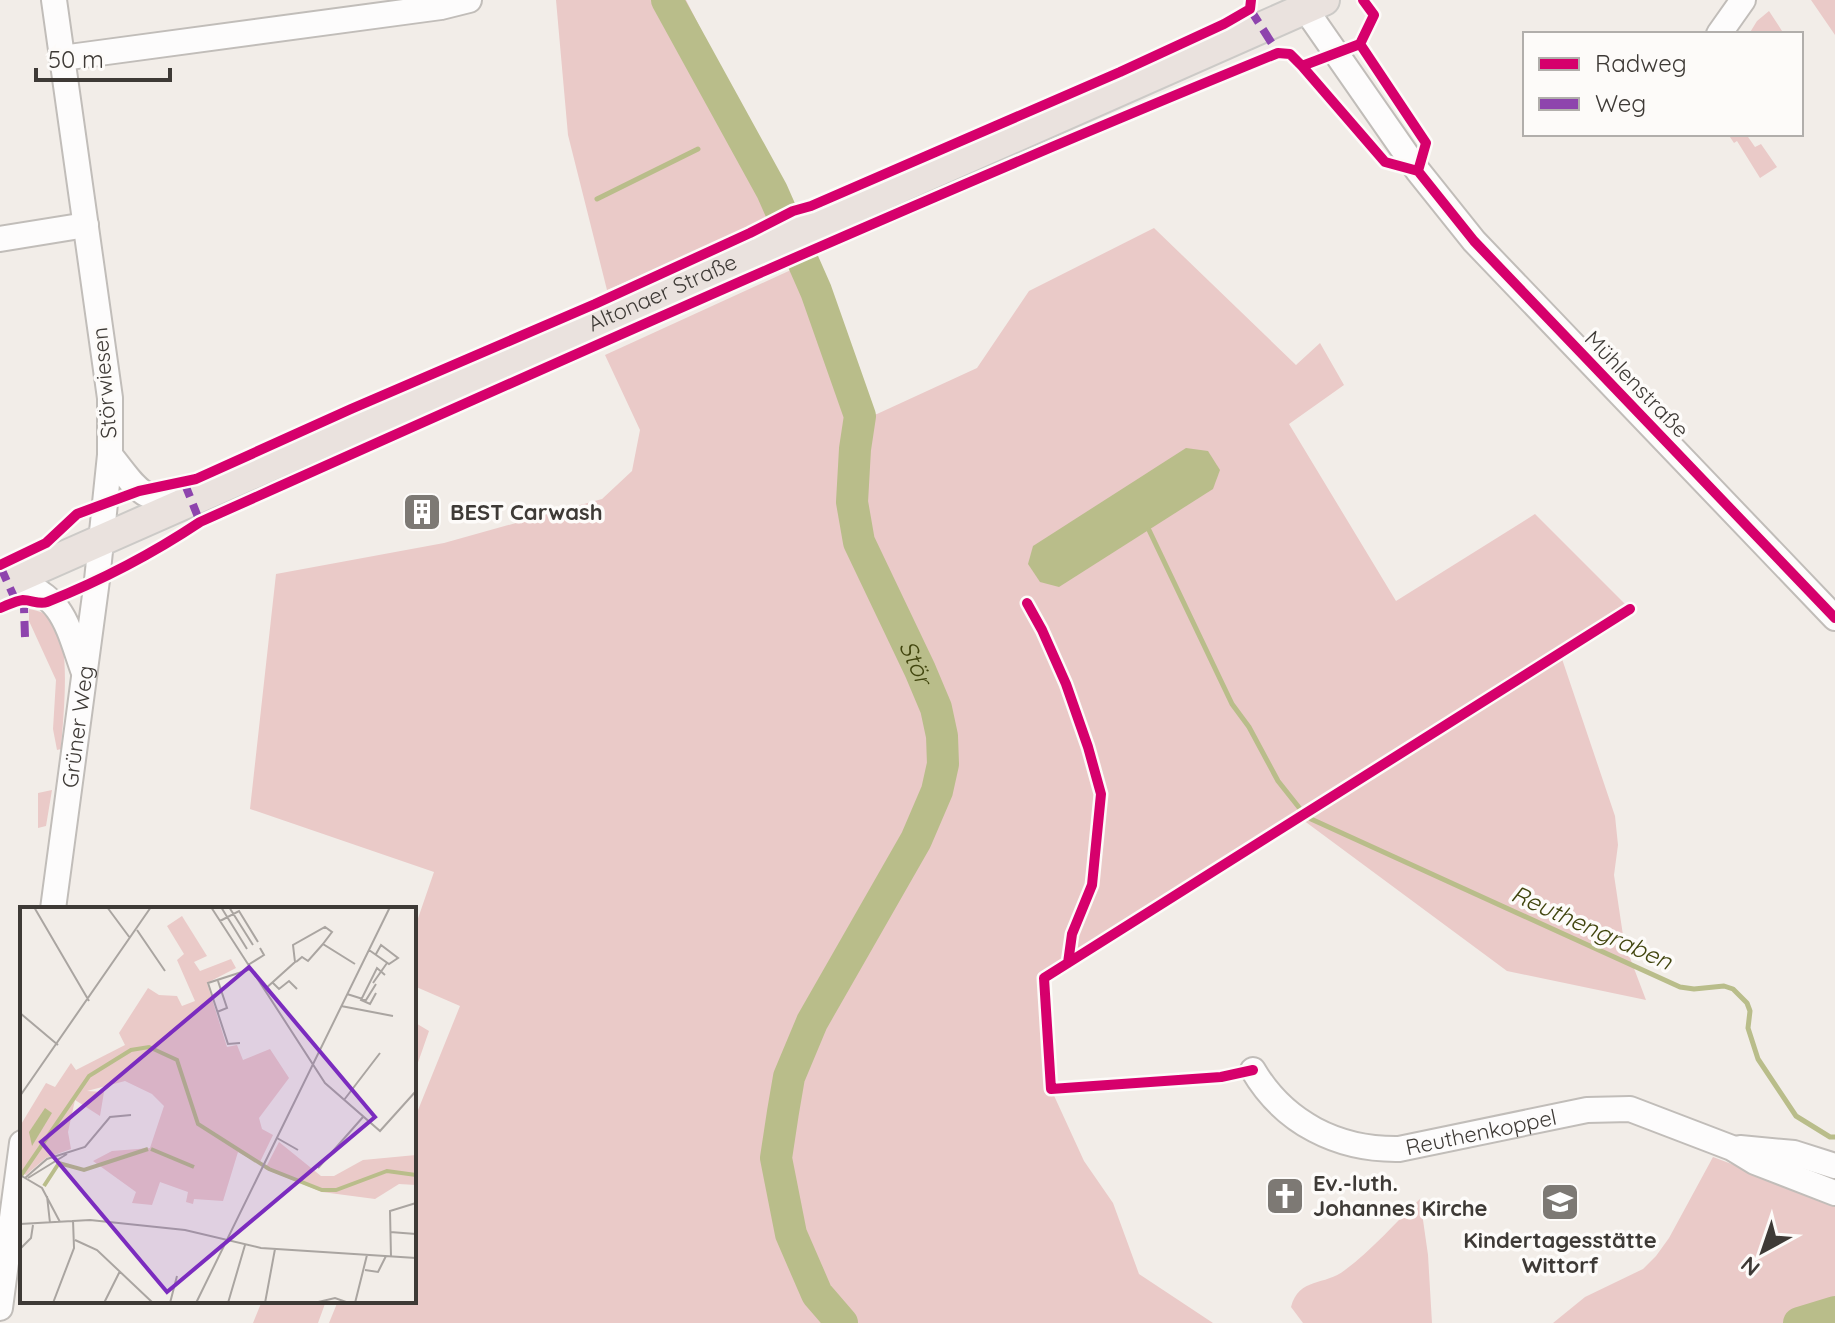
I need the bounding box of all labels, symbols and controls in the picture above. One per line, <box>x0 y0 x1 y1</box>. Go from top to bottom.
scale bar <box>36 32 170 82</box>
legend <box>1523 32 1803 136</box>
text: 50 m <box>48 44 104 74</box>
text: Radweg <box>1595 48 1687 78</box>
text: Weg <box>1595 88 1646 118</box>
street label: Altonaer Straße <box>583 247 741 338</box>
street label: Mühlenstraße <box>1579 325 1695 443</box>
street label: Störwiesen <box>85 326 123 440</box>
building icon: BEST Carwash <box>401 491 443 533</box>
place label: BEST Carwash <box>450 498 603 526</box>
water label: Stör <box>893 635 940 691</box>
street label: Grüner Weg <box>55 664 99 789</box>
water label: Reuthengraben <box>1507 878 1678 976</box>
inset map <box>20 907 416 1303</box>
street label: Reuthenkoppel <box>1403 1103 1559 1161</box>
place label: Ev.-luth. Johannes Kirche <box>1313 1169 1488 1222</box>
church icon: Ev.-luth. Johannes Kirche <box>1264 1175 1306 1217</box>
school or university icon: Kindertagesstätte Wittorf <box>1539 1181 1581 1223</box>
north arrow <box>1723 1211 1803 1291</box>
place label: Kindertagesstätte Wittorf <box>1463 1226 1657 1279</box>
text: N <box>1735 1250 1765 1282</box>

